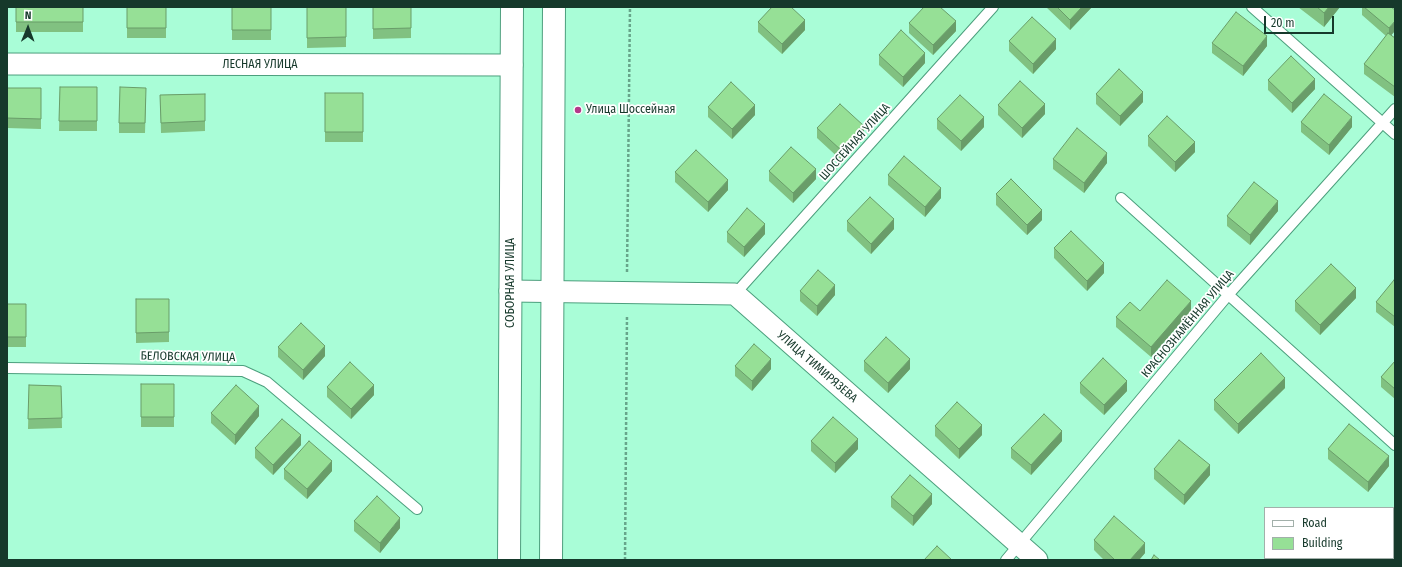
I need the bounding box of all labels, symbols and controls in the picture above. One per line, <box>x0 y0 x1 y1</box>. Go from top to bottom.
north arrow <box>8 8 48 48</box>
scale bar <box>1266 8 1336 34</box>
text: N <box>25 9 32 22</box>
text: 20 m <box>1271 16 1295 30</box>
street label: ЛЕСНАЯ УЛИЦА <box>222 58 298 72</box>
street label: ШОССЕЙНАЯ УЛИЦА <box>817 100 893 184</box>
place label: Улица Шоссейная <box>586 103 676 117</box>
marker: Улица Шоссейная <box>573 105 583 115</box>
street label: СОБОРНАЯ УЛИЦА <box>504 238 518 328</box>
street label: КРАСНОЗНАМЁННАЯ УЛИЦА <box>1139 267 1237 381</box>
street label: УЛИЦА ТИМИРЯЗЕВА <box>774 328 860 406</box>
street label: БЕЛОВСКАЯ УЛИЦА <box>140 349 236 365</box>
legend <box>1264 507 1394 559</box>
text: Road <box>1302 516 1327 530</box>
text: Building <box>1302 536 1342 550</box>

